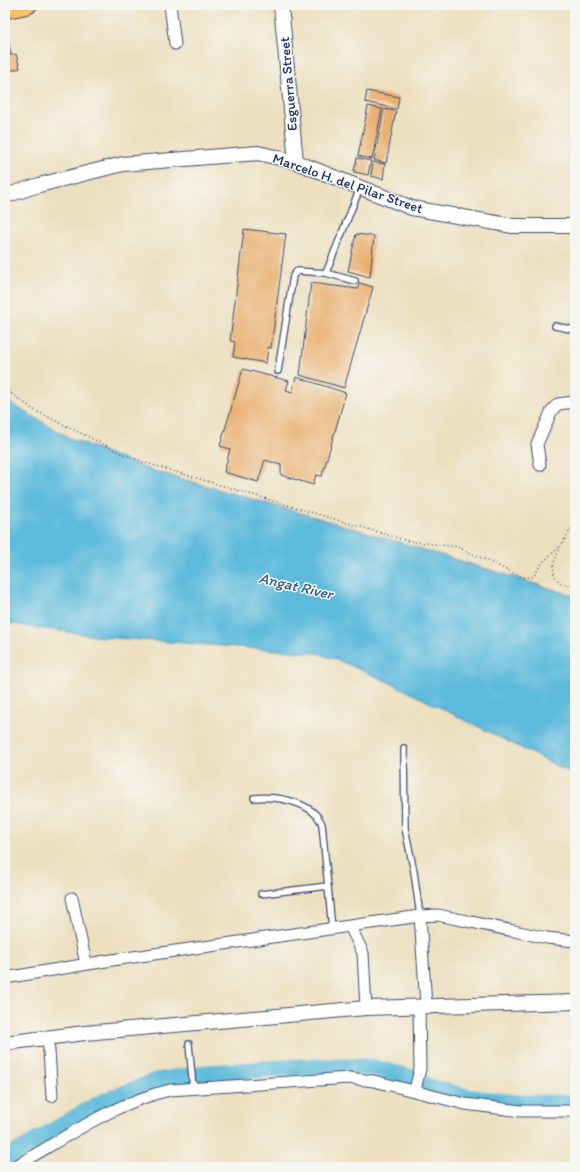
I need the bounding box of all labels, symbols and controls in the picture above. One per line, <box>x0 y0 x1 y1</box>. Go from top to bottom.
street label: Esguerra Street <box>276 36 301 132</box>
street label: Marcelo H. del Pilar Street <box>271 150 425 217</box>
water label: Angat River <box>257 569 337 604</box>

